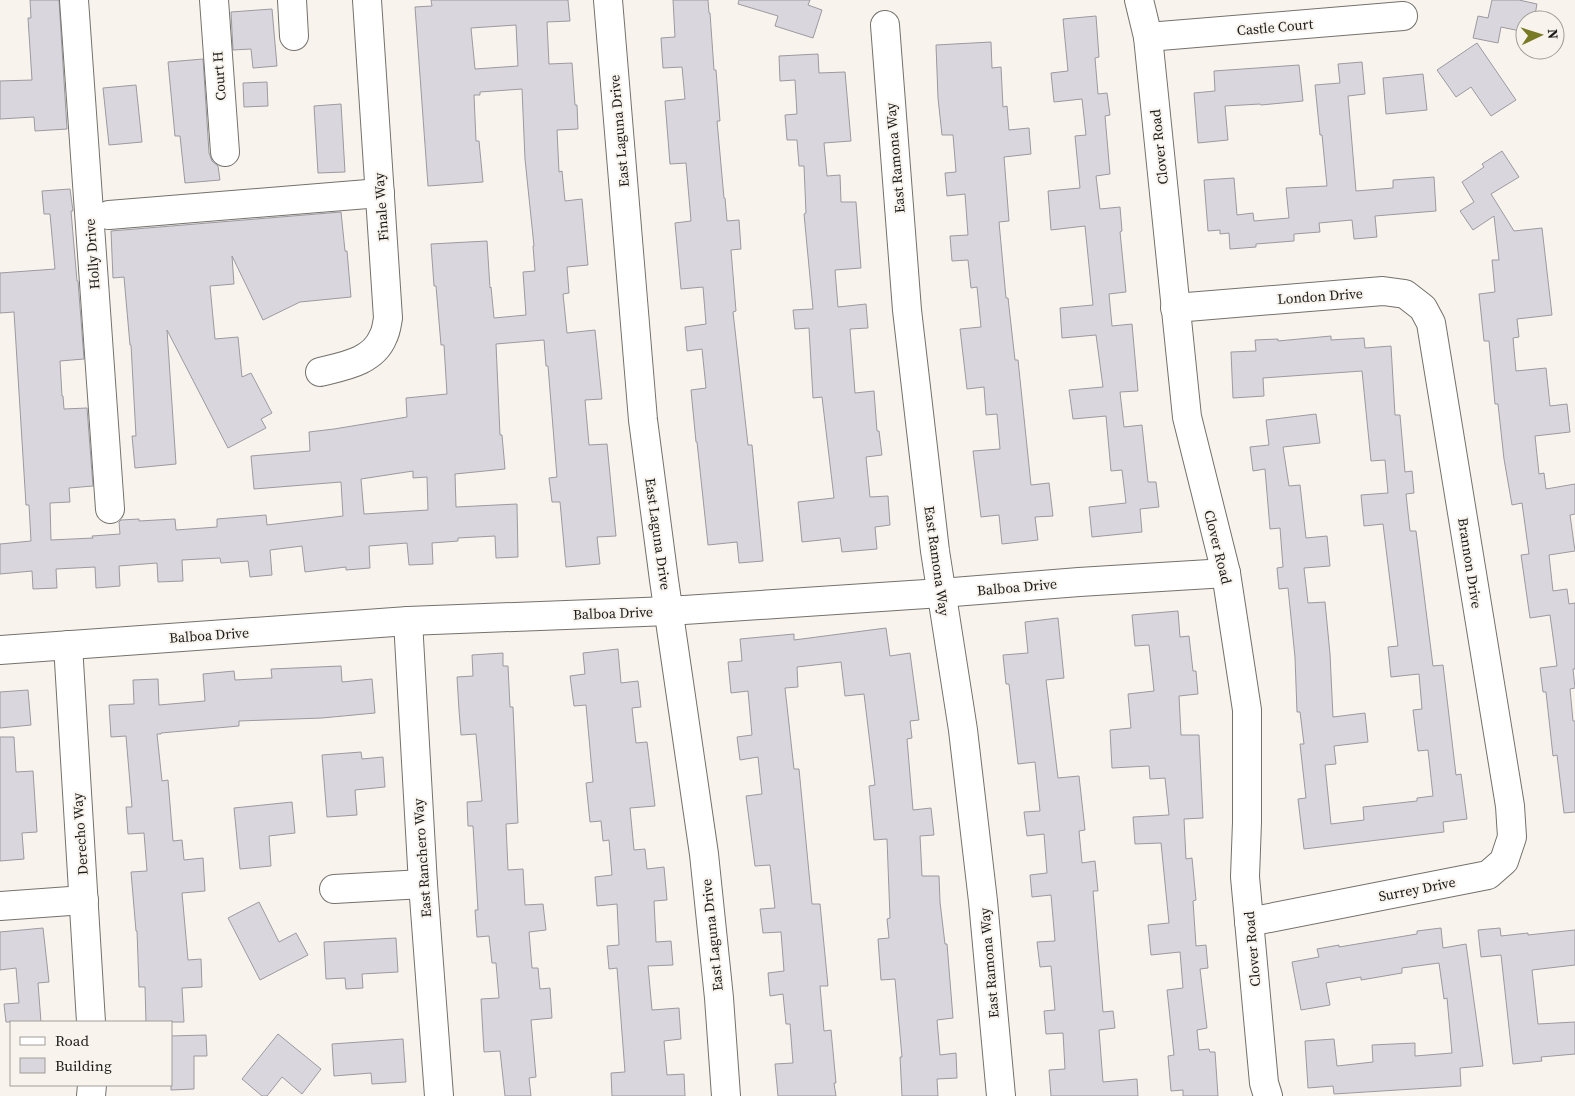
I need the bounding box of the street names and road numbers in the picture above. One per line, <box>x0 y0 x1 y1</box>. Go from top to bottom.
street label: Castle Court <box>1236 14 1314 40</box>
street label: Court H <box>207 51 231 101</box>
street label: East Laguna Drive <box>604 74 634 188</box>
street label: East Ramona Way <box>880 101 910 214</box>
street label: Clover Road <box>1145 108 1173 186</box>
street label: Finale Way <box>369 171 393 242</box>
street label: Holly Drive <box>80 218 104 290</box>
street label: London Drive <box>1277 283 1363 309</box>
street label: East Laguna Drive <box>640 477 676 591</box>
street label: East Ramona Way <box>919 505 955 618</box>
street label: Clover Road <box>1199 508 1237 586</box>
street label: Brannon Drive <box>1453 516 1487 610</box>
street label: Balboa Drive <box>976 574 1058 600</box>
street label: Balboa Drive <box>573 602 653 624</box>
street label: Balboa Drive <box>168 622 250 648</box>
street label: Derecho Way <box>67 791 93 876</box>
street label: East Ranchero Way <box>408 797 436 918</box>
street label: Surrey Drive <box>1377 872 1457 906</box>
street label: East Laguna Drive <box>696 878 728 992</box>
street label: East Ramona Way <box>974 906 1004 1019</box>
street label: Clover Road <box>1239 910 1265 987</box>

